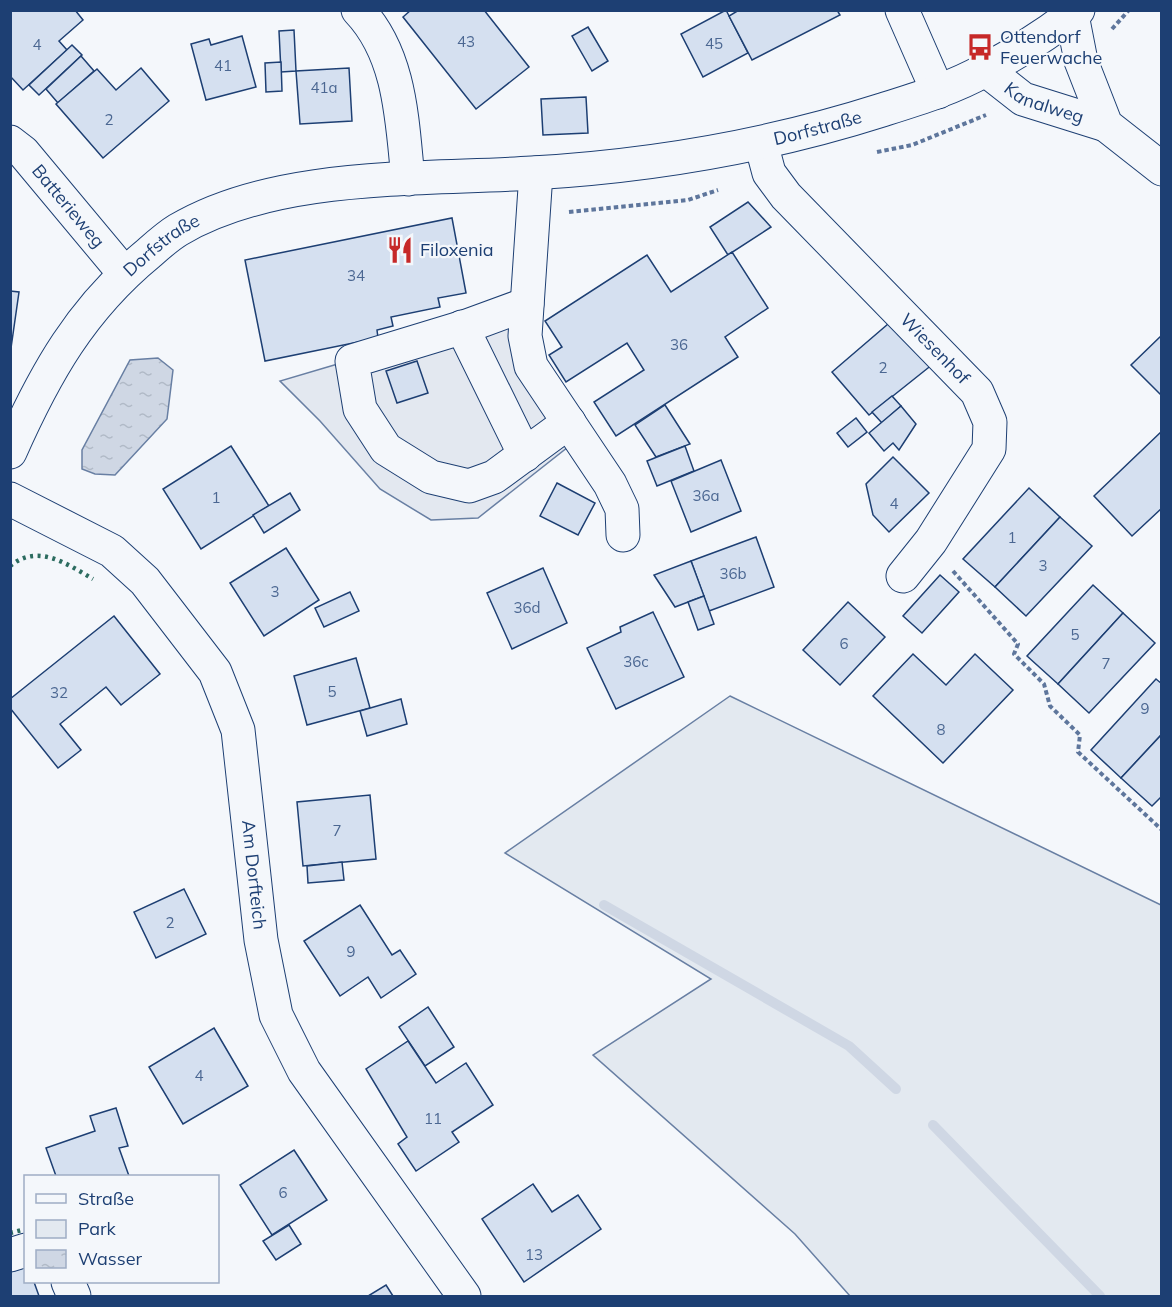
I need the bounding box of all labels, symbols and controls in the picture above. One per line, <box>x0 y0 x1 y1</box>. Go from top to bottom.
place label: Ottendorf Feuerwache <box>1000 25 1102 69</box>
house number: 43 <box>457 32 475 51</box>
bus stop icon: Ottendorf Feuerwache <box>965 32 995 62</box>
house number: 45 <box>705 34 723 53</box>
house number: 4 <box>32 35 42 54</box>
house number: 41 <box>214 56 232 75</box>
street label: Kanalweg <box>1000 77 1087 128</box>
house number: 41a <box>310 78 338 97</box>
street label: Dorfstraße <box>771 105 864 150</box>
house number: 2 <box>104 110 114 129</box>
street label: Batterieweg <box>27 159 110 252</box>
street label: Dorfstraße <box>118 208 203 281</box>
restaurant icon: Filoxenia <box>385 235 415 265</box>
place label: Filoxenia <box>420 238 494 261</box>
house number: 34 <box>347 266 365 285</box>
street label: Wiesenhof <box>896 308 976 389</box>
house number: 36 <box>670 335 688 354</box>
house number: 2 <box>878 358 888 377</box>
house number: 36a <box>692 486 720 505</box>
house number: 1 <box>211 488 221 507</box>
house number: 4 <box>889 494 899 513</box>
house number: 1 <box>1007 528 1017 547</box>
house number: 3 <box>1038 556 1048 575</box>
house number: 36b <box>719 564 747 583</box>
house number: 3 <box>270 582 280 601</box>
house number: 36d <box>513 598 541 617</box>
house number: 5 <box>1070 625 1080 644</box>
house number: 6 <box>839 634 849 653</box>
house number: 36c <box>623 652 649 671</box>
house number: 7 <box>1101 654 1111 673</box>
house number: 5 <box>327 682 337 701</box>
house number: 32 <box>50 683 68 702</box>
house number: 9 <box>1140 699 1150 718</box>
house number: 8 <box>936 720 946 739</box>
street label: Am Dorfteich <box>237 819 272 931</box>
house number: 7 <box>332 821 342 840</box>
house number: 2 <box>165 913 175 932</box>
house number: 9 <box>346 942 356 961</box>
house number: 4 <box>194 1066 204 1085</box>
house number: 11 <box>424 1109 442 1128</box>
legend <box>24 1175 219 1283</box>
house number: 6 <box>278 1183 288 1202</box>
text: Straße <box>78 1187 134 1210</box>
text: Park <box>78 1217 117 1240</box>
house number: 13 <box>525 1245 543 1264</box>
text: Wasser <box>78 1247 142 1270</box>

